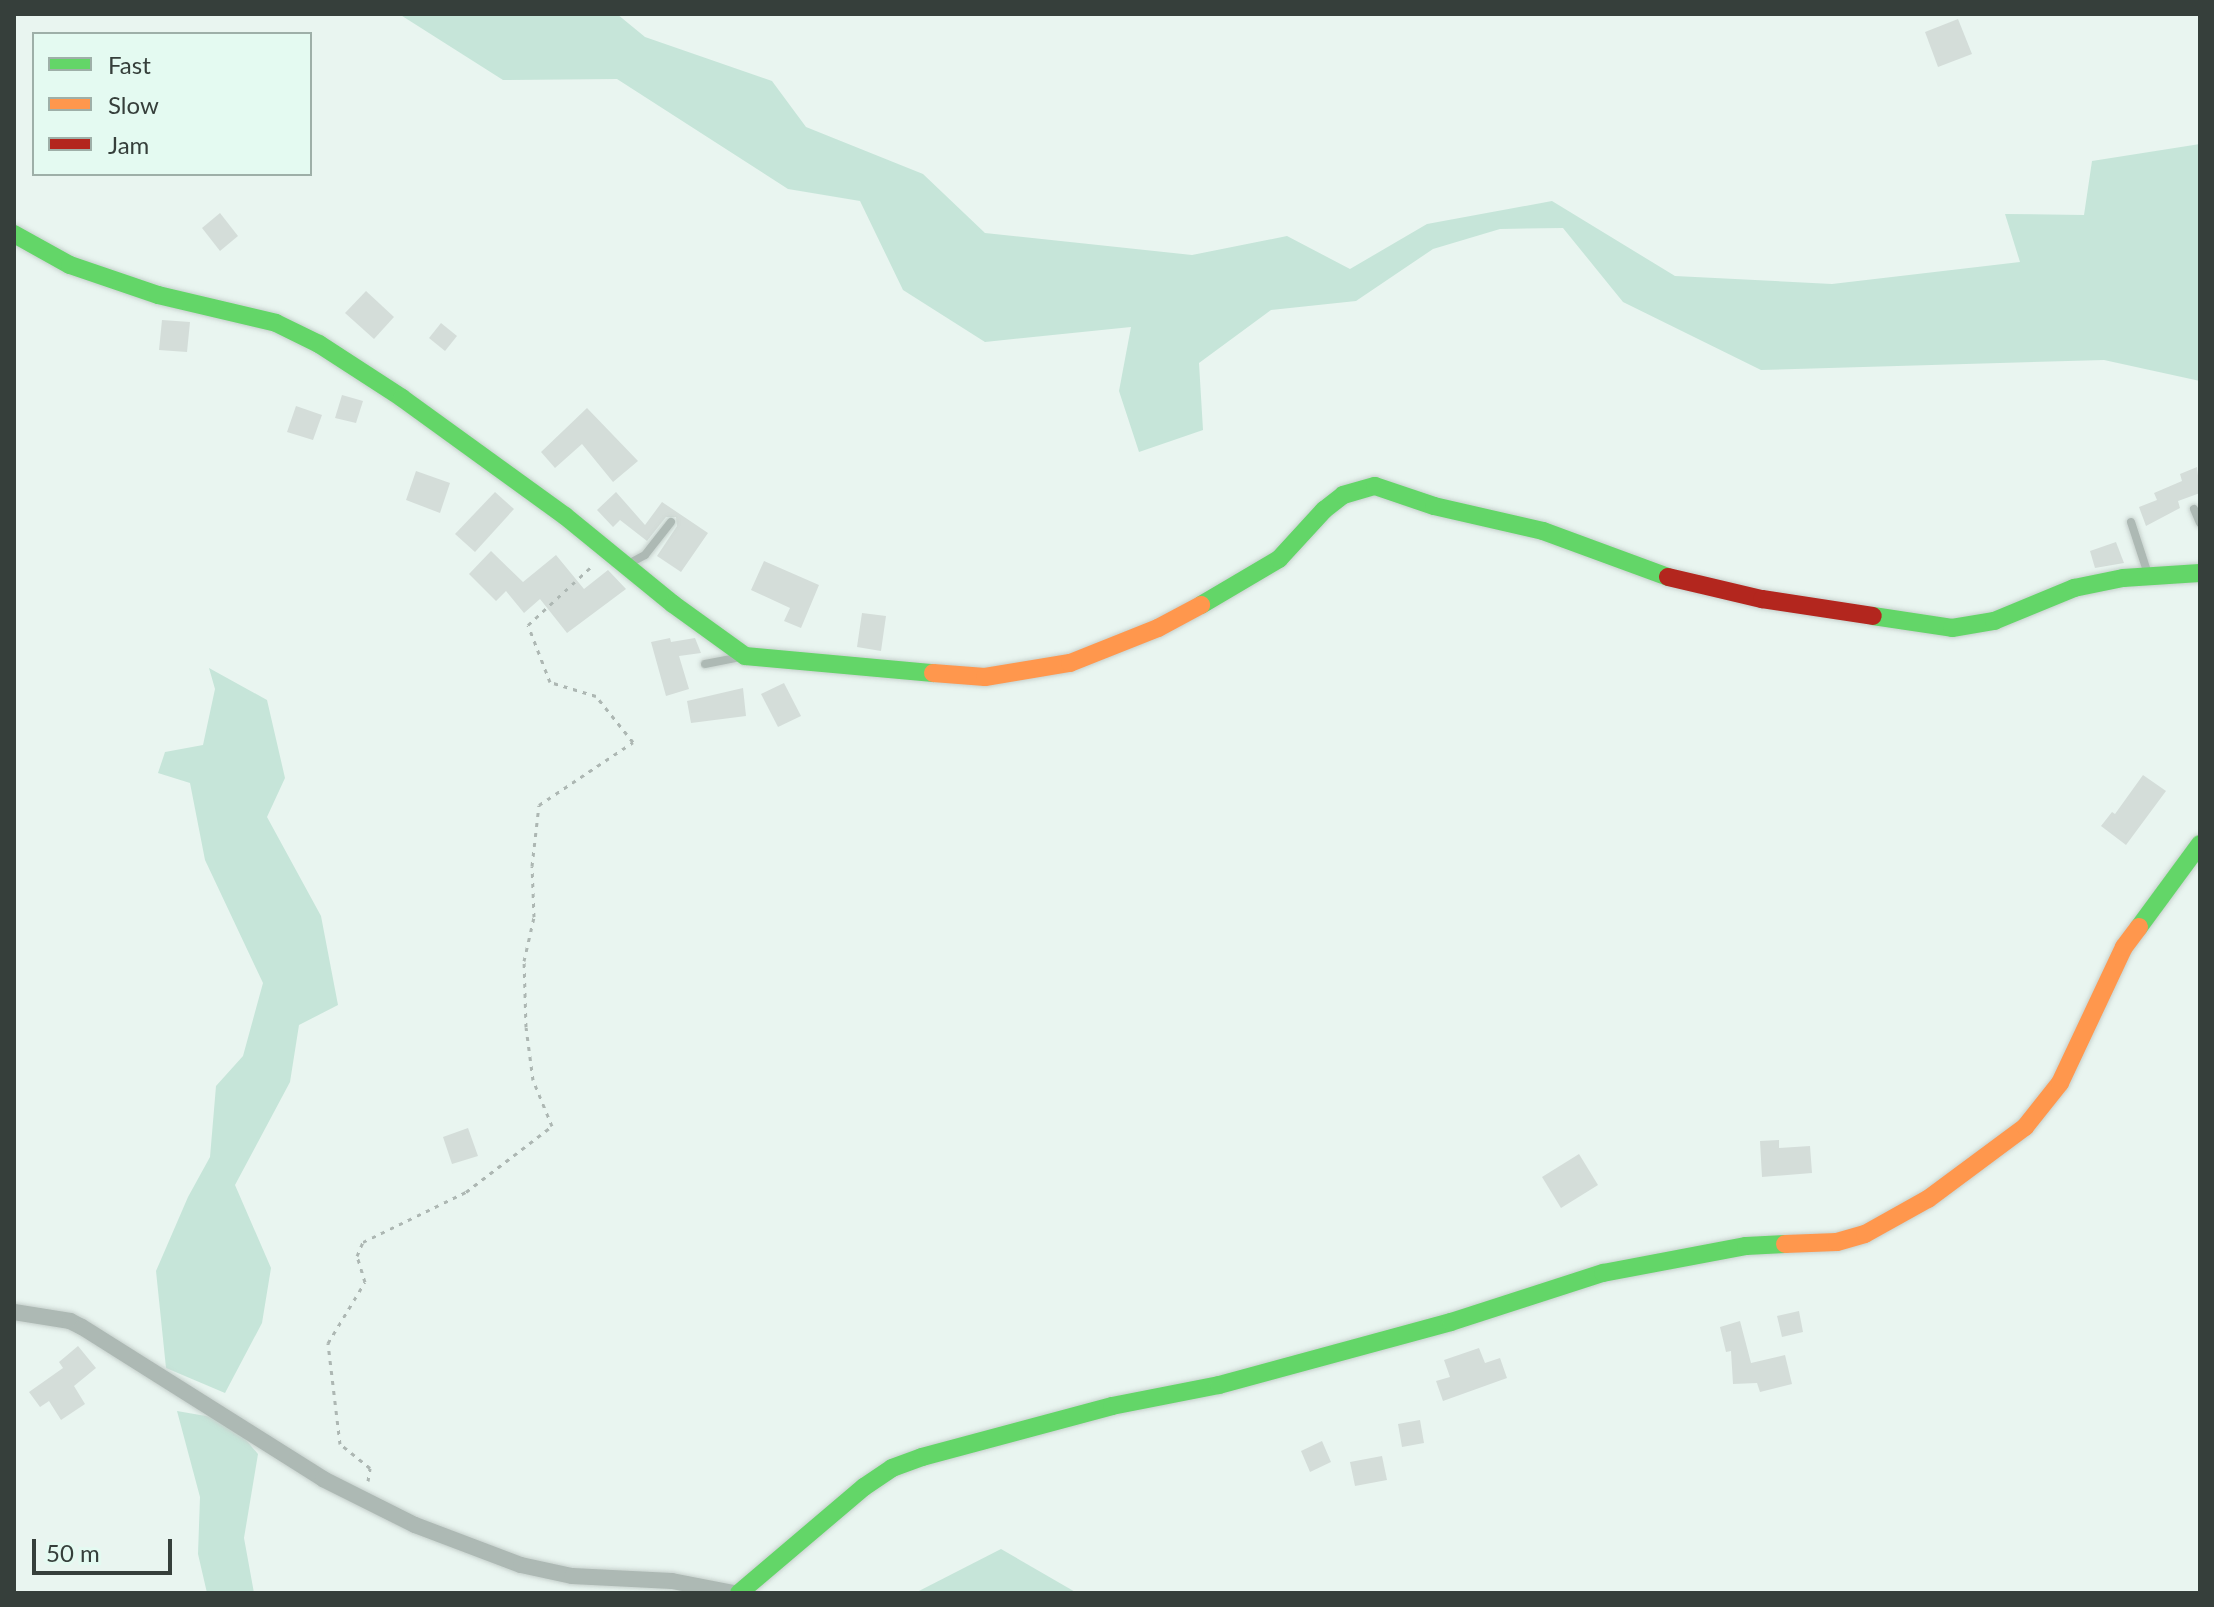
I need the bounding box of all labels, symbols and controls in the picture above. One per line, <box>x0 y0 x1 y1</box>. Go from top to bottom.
legend <box>32 32 312 176</box>
text: Fast <box>108 50 151 79</box>
text: Slow <box>108 90 159 119</box>
text: Jam <box>108 130 149 159</box>
scale bar <box>36 1523 176 1573</box>
text: 50 m <box>46 1538 100 1567</box>

